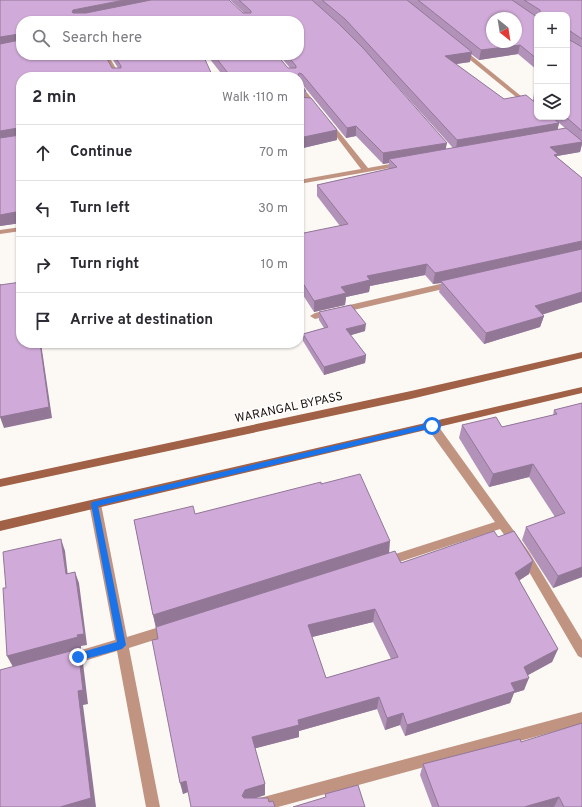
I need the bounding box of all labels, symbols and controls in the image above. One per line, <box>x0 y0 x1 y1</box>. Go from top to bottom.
north arrow <box>486 12 522 48</box>
map controls <box>534 12 570 120</box>
button: + <box>534 12 570 48</box>
search box <box>16 16 304 60</box>
icon: search <box>30 27 52 49</box>
text: Search here <box>62 29 142 48</box>
button: − <box>534 48 570 84</box>
button: layers <box>534 84 570 120</box>
text: 2 min <box>32 87 76 109</box>
text: Walk · 110 m <box>222 90 288 106</box>
icon: ahead <box>32 142 54 164</box>
text: Continue <box>70 143 132 162</box>
text: 70 m <box>259 145 288 161</box>
icon: left <box>32 198 54 220</box>
text: Turn left <box>70 199 130 218</box>
text: 30 m <box>258 201 288 217</box>
icon: right <box>32 254 54 276</box>
text: Turn right <box>70 255 139 274</box>
text: 10 m <box>261 257 288 273</box>
icon: arrive <box>32 310 54 332</box>
text: Arrive at destination <box>70 311 213 330</box>
street label: WARANGAL BYPASS <box>234 389 344 427</box>
route start <box>423 417 441 435</box>
route end <box>69 648 87 666</box>

